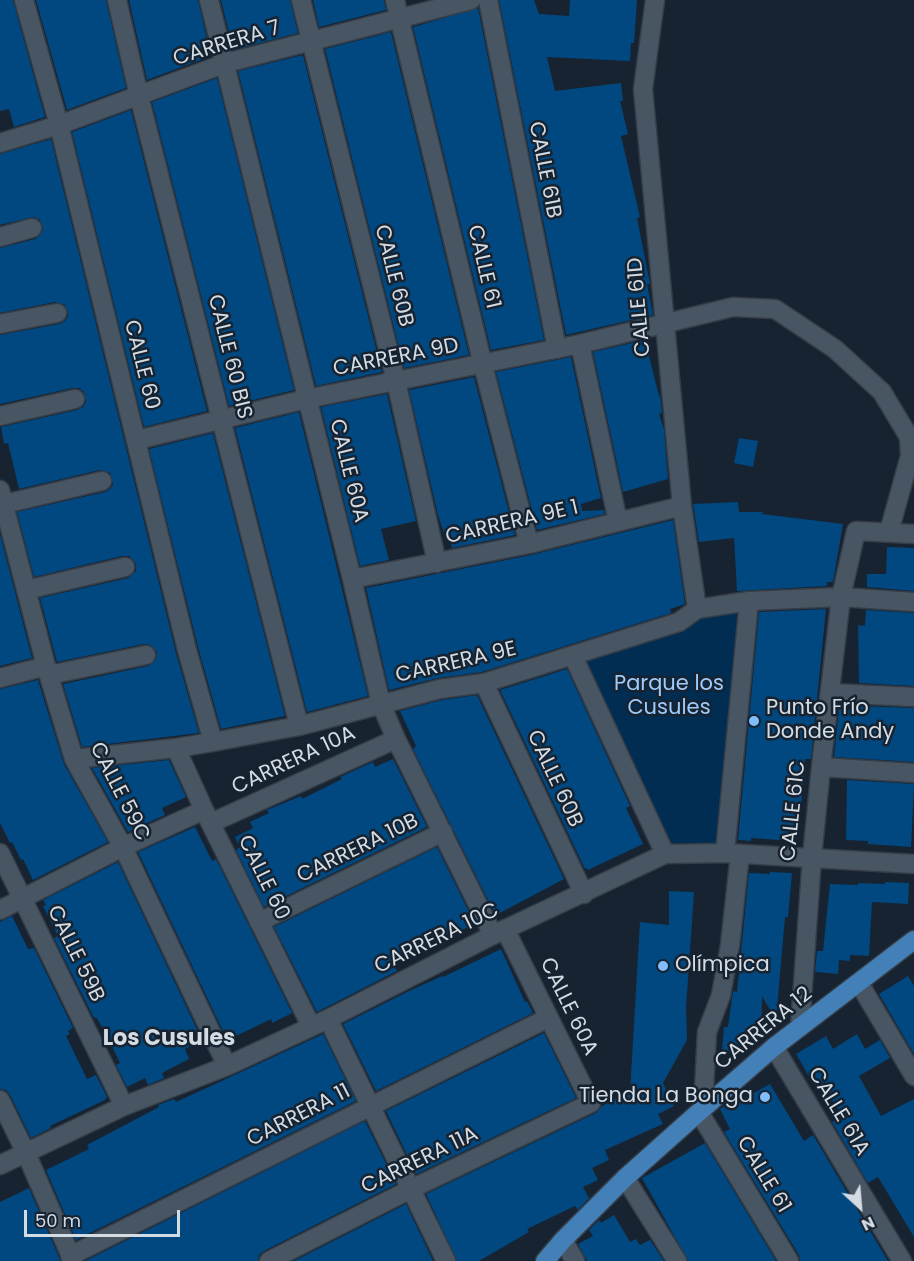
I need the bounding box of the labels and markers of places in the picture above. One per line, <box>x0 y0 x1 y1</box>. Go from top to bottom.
place label: Punto Frío Donde Andy <box>766 696 894 746</box>
marker: Punto Frío Donde Andy <box>747 714 761 728</box>
place label: Olímpica <box>675 953 770 979</box>
marker: Olímpica <box>656 959 670 973</box>
place label: Tienda La Bonga <box>579 1084 753 1110</box>
marker: Tienda La Bonga <box>758 1090 772 1104</box>

